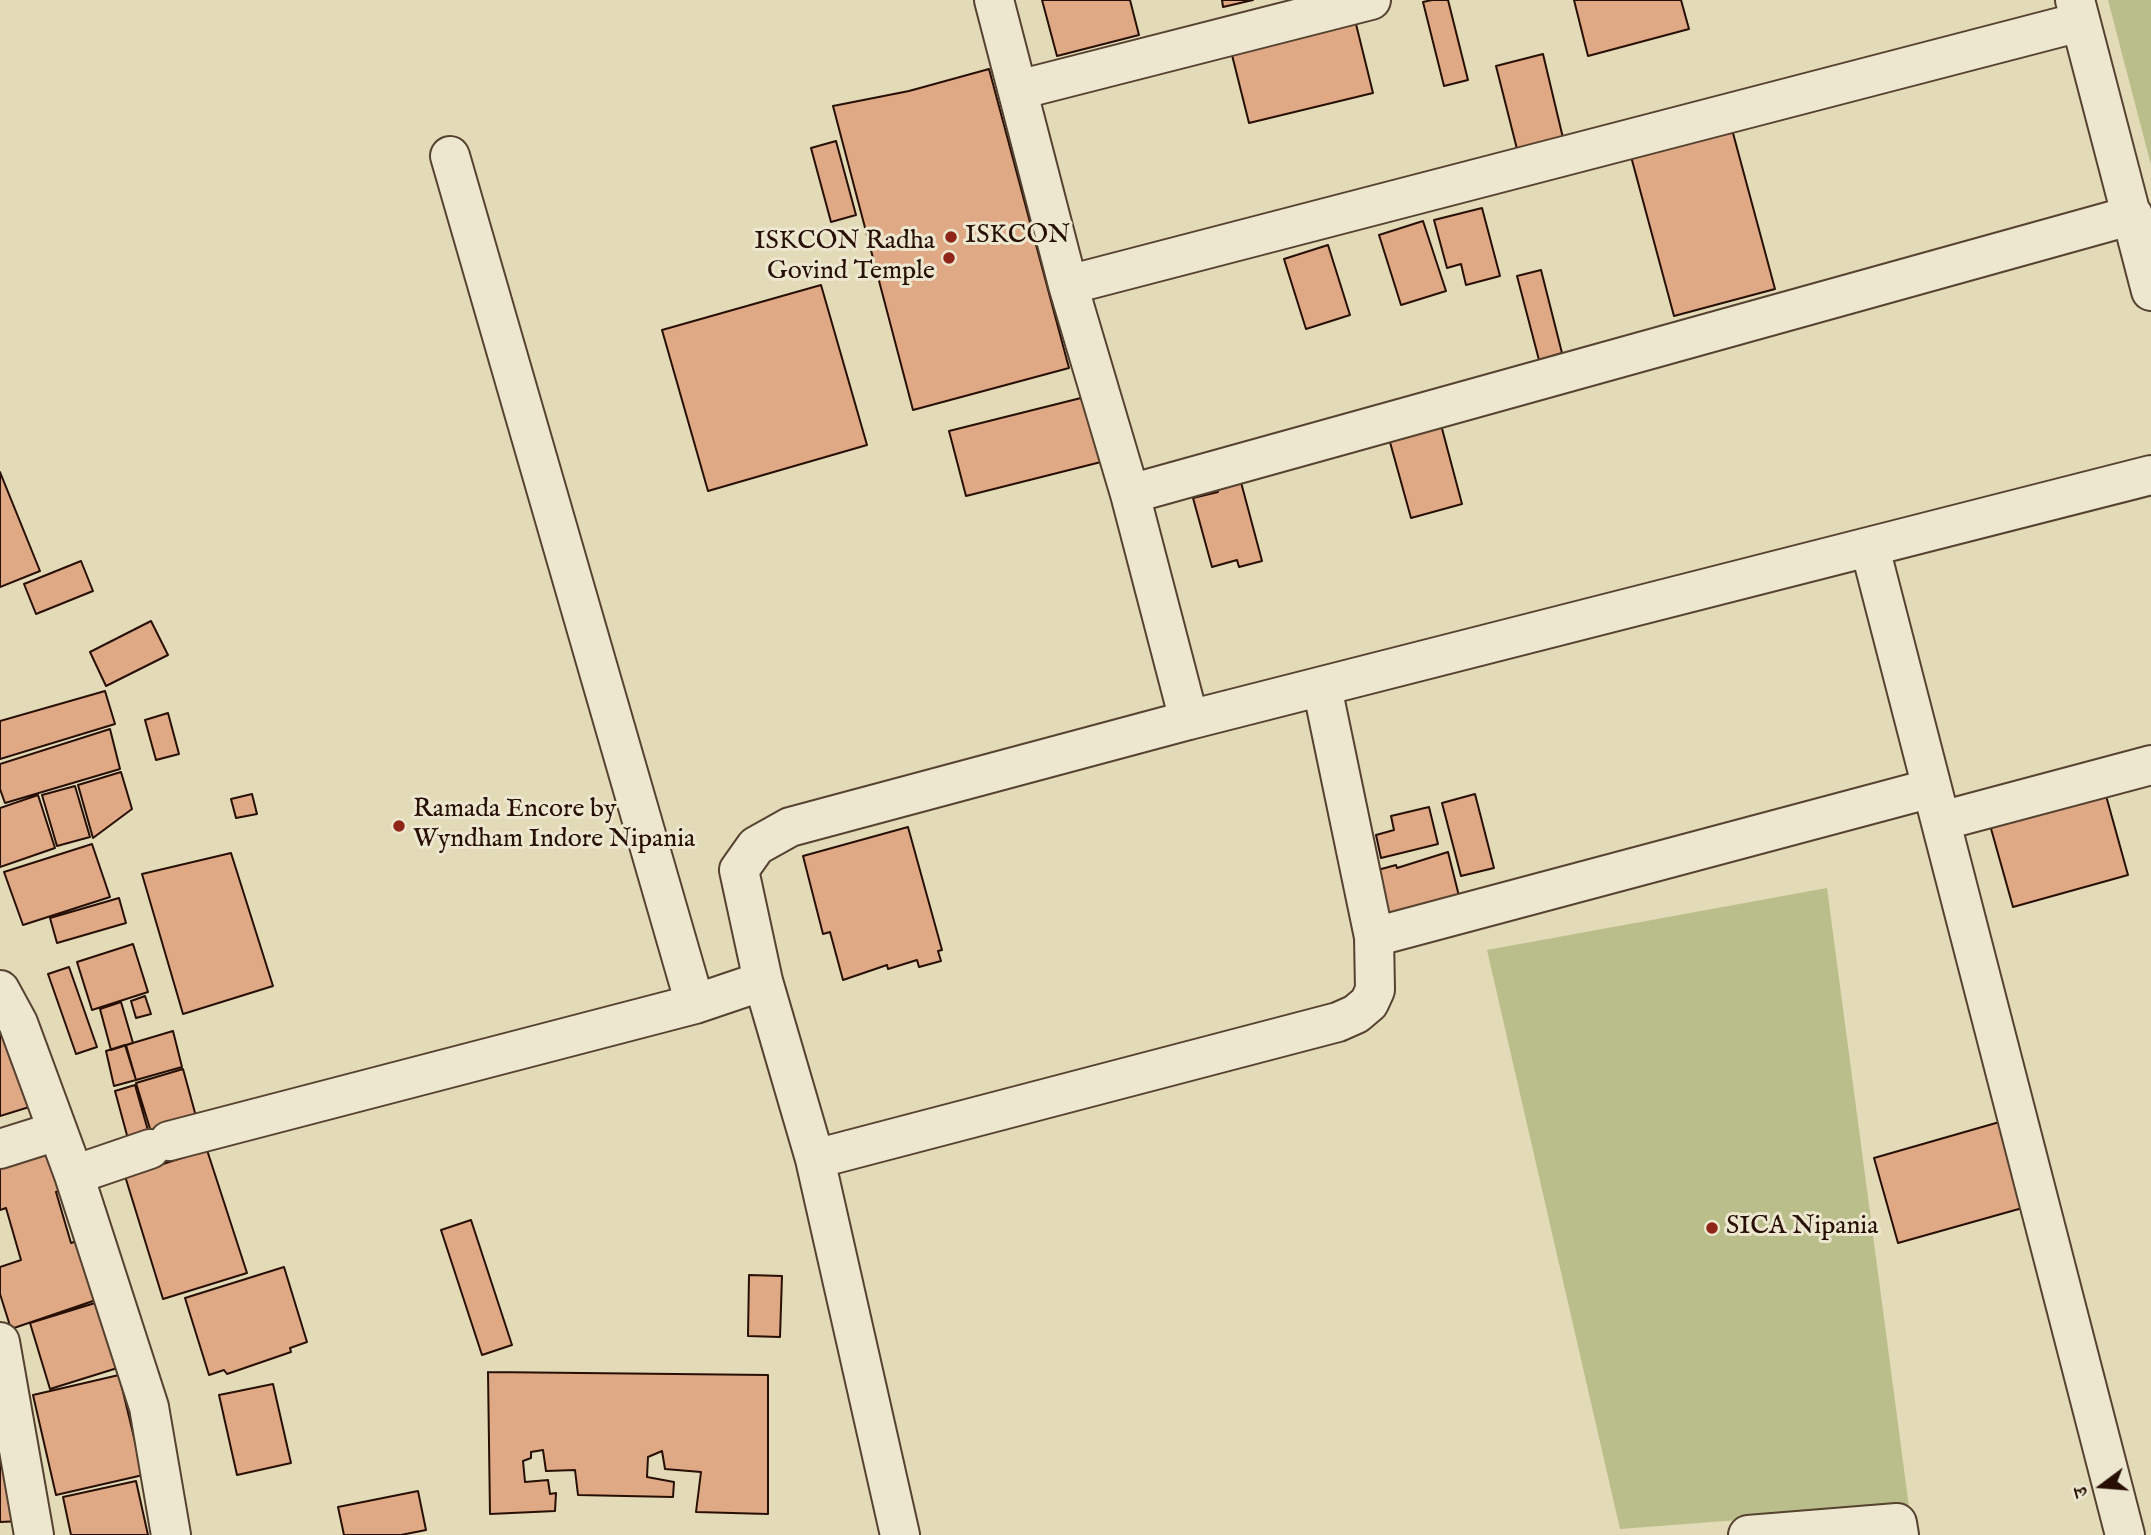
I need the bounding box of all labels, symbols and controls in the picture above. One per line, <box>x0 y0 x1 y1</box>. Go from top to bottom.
place label: ISKCON <box>965 221 1070 253</box>
place label: ISKCON Radha Govind Temple <box>754 227 935 288</box>
marker: ISKCON <box>943 229 959 245</box>
marker: ISKCON Radha Govind Temple <box>941 250 957 266</box>
place label: Ramada Encore by Wyndham Indore Nipania <box>413 795 695 856</box>
marker: Ramada Encore by Wyndham Indore Nipania <box>391 818 407 834</box>
place label: SICA Nipania <box>1726 1212 1878 1244</box>
marker: SICA Nipania <box>1704 1220 1720 1236</box>
north arrow <box>2067 1451 2137 1521</box>
text: उ <box>2069 1484 2095 1500</box>

